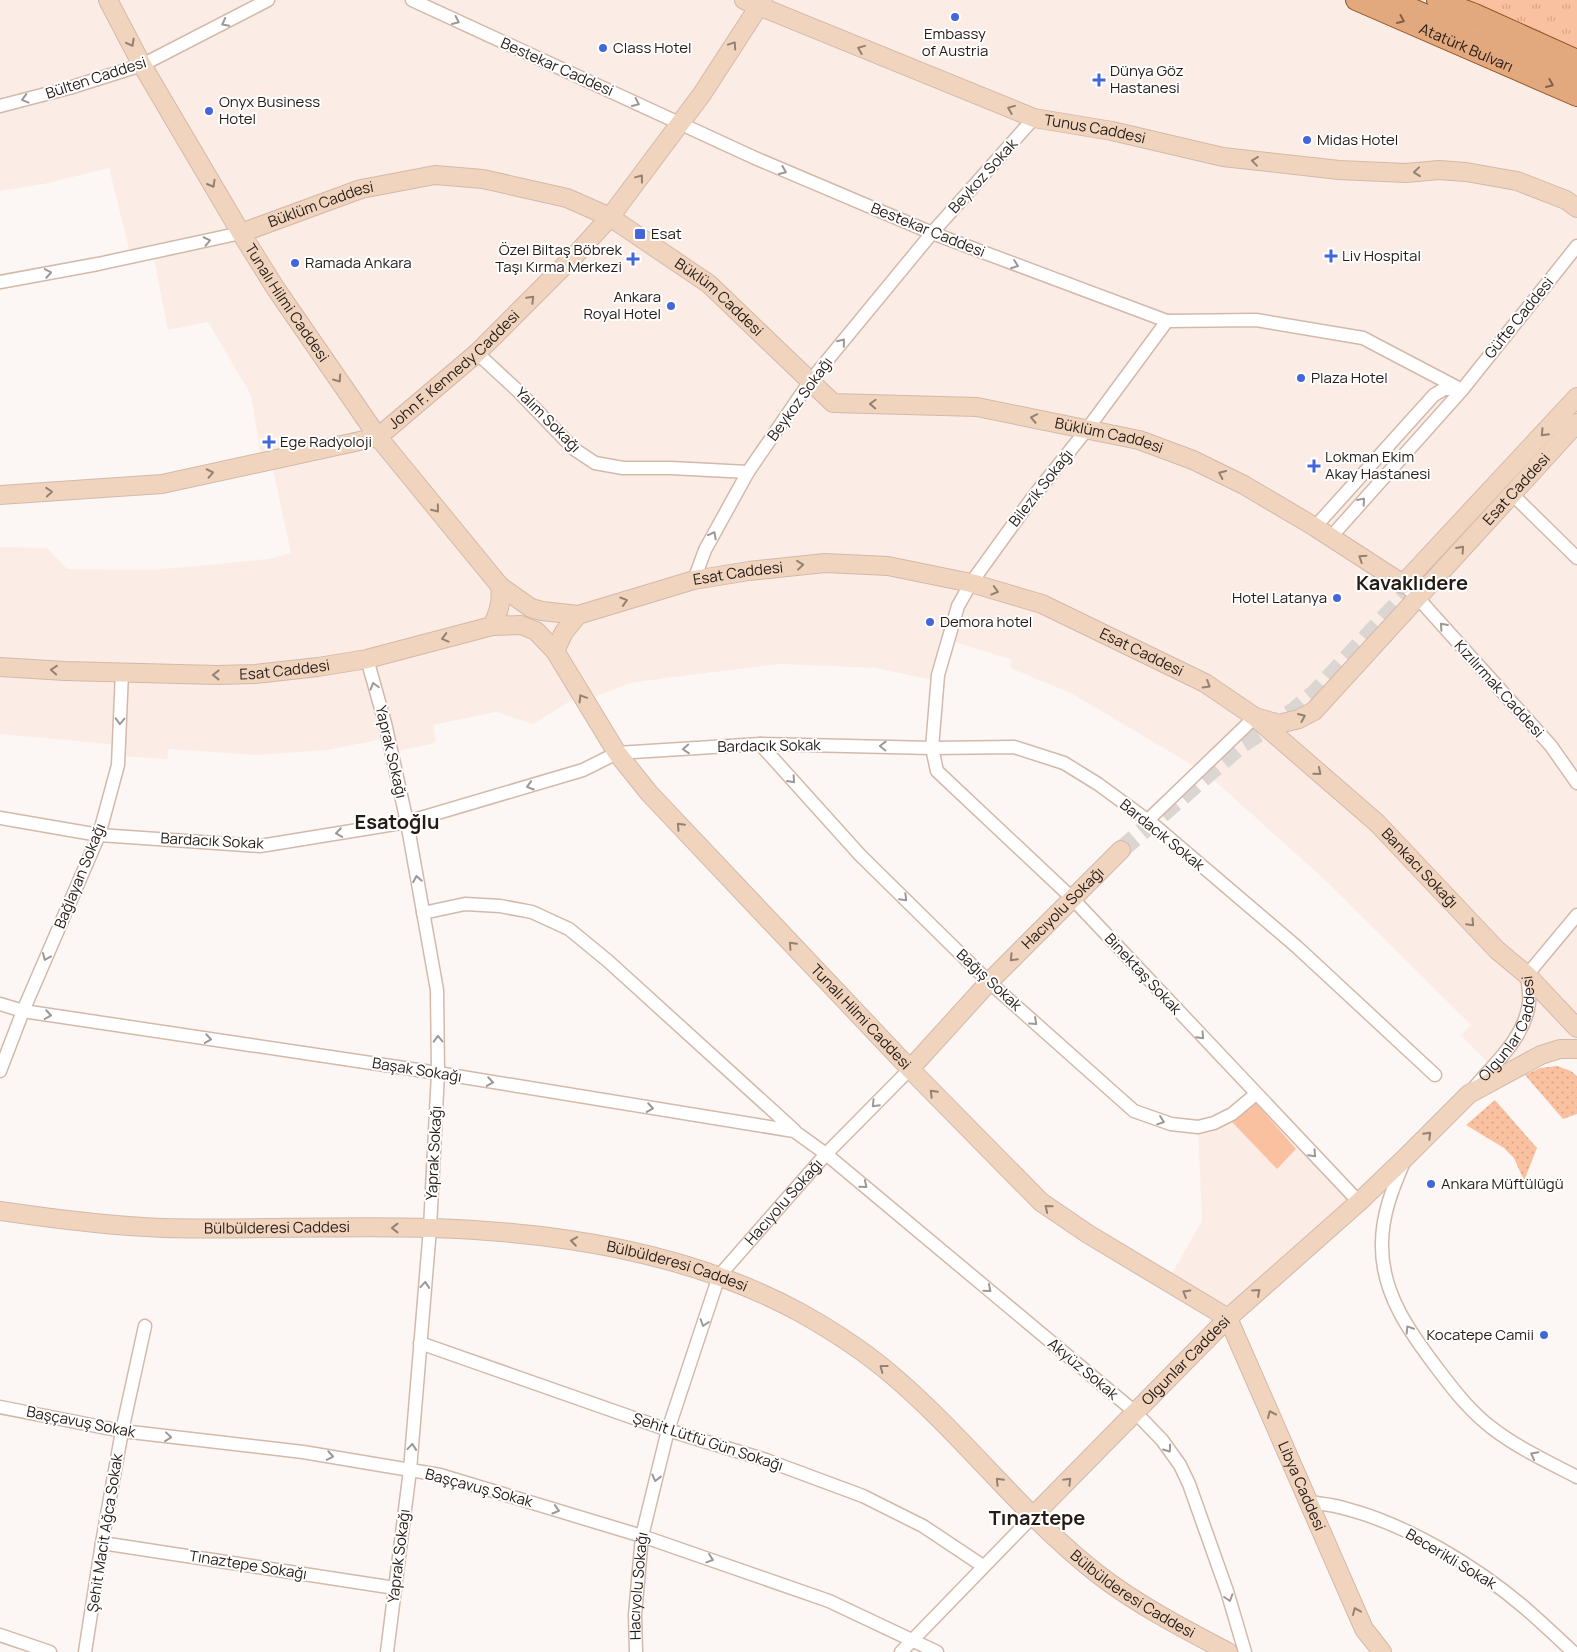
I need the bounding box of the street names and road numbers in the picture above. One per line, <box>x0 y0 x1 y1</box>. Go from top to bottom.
street label: Atatürk Bulvarı <box>1416 18 1517 77</box>
street label: Bestekar Caddesi <box>497 32 617 101</box>
street label: Bülten Caddesi <box>43 51 149 104</box>
street label: Tunus Caddesi <box>1043 109 1148 149</box>
street label: Beykoz Sokak <box>943 133 1022 218</box>
street label: Büklüm Caddesi <box>265 176 375 232</box>
street label: Bestekar Caddesi <box>868 197 988 262</box>
street label: Tunalı Hilmi Caddesi <box>240 240 334 366</box>
street label: Büklüm Caddesi <box>671 253 768 341</box>
street label: Güfte Caddesi <box>1479 273 1558 363</box>
street label: John F. Kennedy Caddesi <box>384 305 524 434</box>
street label: Beykoz Sokağı <box>762 353 837 445</box>
street label: Yalım Sokağı <box>511 382 586 457</box>
street label: Büklüm Caddesi <box>1053 412 1166 458</box>
street label: Bilezik Sokağı <box>1004 445 1078 531</box>
street label: Esat Caddesi <box>1478 448 1554 530</box>
street label: Esat Caddesi <box>691 556 784 590</box>
street label: Esat Caddesi <box>1096 622 1187 681</box>
street label: Kızılırmak Caddesi <box>1450 635 1549 742</box>
street label: Esat Caddesi <box>239 654 331 684</box>
street label: Yaprak Sokağı <box>371 703 412 800</box>
street label: Bardacık Sokak <box>717 734 821 757</box>
street label: Bardacık Sokak <box>1116 794 1210 876</box>
street label: Bağlayan Sokağı <box>49 820 110 932</box>
street label: Bankacı Sokağı <box>1377 823 1463 913</box>
street label: Bardacık Sokak <box>160 827 265 854</box>
street label: Hacıyolu Sokağı <box>1017 862 1108 954</box>
street label: Binektaş Sokak <box>1100 928 1187 1019</box>
street label: Bağış Sokak <box>952 944 1027 1016</box>
street label: Tunalı Hilmi Caddesi <box>806 959 916 1074</box>
street label: Olgunlar Caddesi <box>1473 975 1539 1086</box>
street label: Başak Sokağı <box>371 1052 463 1087</box>
street label: Yaprak Sokağı <box>421 1105 446 1201</box>
street label: Hacıyolu Sokağı <box>740 1154 827 1249</box>
street label: Bülbülderesi Caddesi <box>204 1216 350 1238</box>
street label: Bülbülderesi Caddesi <box>605 1235 751 1296</box>
street label: Olgunlar Caddesi <box>1137 1311 1235 1410</box>
street label: Akyüz Sokak <box>1044 1333 1123 1405</box>
street label: Başçavuş Sokak <box>25 1401 138 1442</box>
street label: Şehit Lütfü Gün Sokağı <box>630 1407 786 1476</box>
street label: Libya Caddesi <box>1273 1438 1331 1534</box>
street label: Şehit Macit Ağca Sokak <box>82 1452 127 1614</box>
street label: Başçavuş Sokak <box>423 1463 536 1512</box>
street label: Yaprak Sokağı <box>382 1508 415 1604</box>
street label: Becerikli Sokak <box>1402 1523 1501 1594</box>
street label: Hacıyolu Sokağı <box>624 1530 653 1641</box>
street label: Tınaztepe Sokağı <box>188 1545 308 1584</box>
street label: Bülbülderesi Caddesi <box>1066 1545 1199 1643</box>

